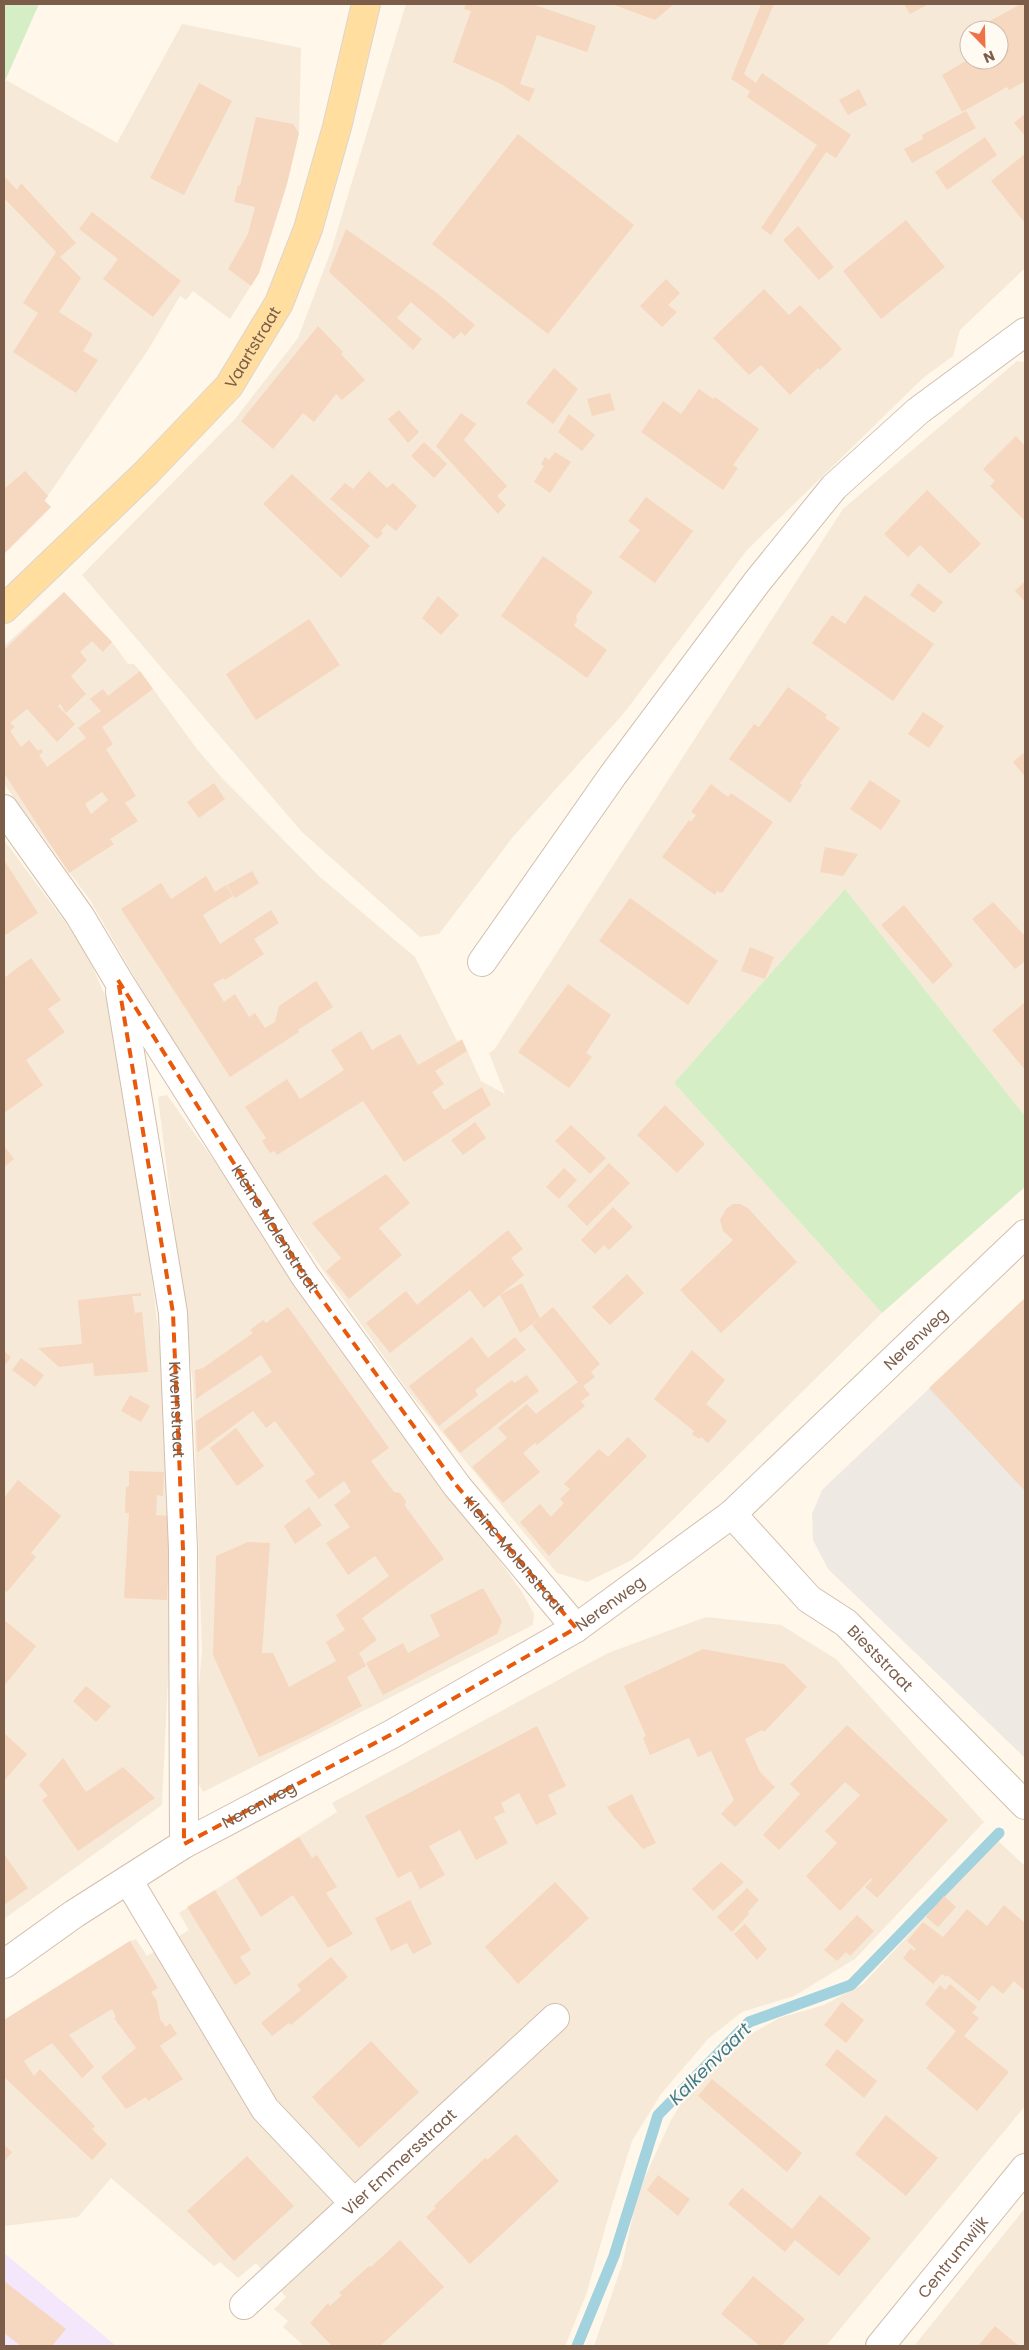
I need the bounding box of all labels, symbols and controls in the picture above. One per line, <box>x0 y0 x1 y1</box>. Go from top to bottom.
north arrow <box>959 20 1009 70</box>
text: N <box>980 46 998 68</box>
street label: Vaartstraat <box>219 302 286 393</box>
street label: Kleine Molenstraat <box>226 1161 325 1298</box>
street label: Nerenweg <box>878 1303 953 1375</box>
street label: Kwernstraat <box>163 1361 190 1458</box>
street label: Kleine Molenstraat <box>458 1491 571 1619</box>
street label: Nerenweg <box>571 1570 650 1637</box>
street label: Bieststraat <box>842 1620 918 1697</box>
street label: Nerenweg <box>218 1776 300 1834</box>
water label: Kalkenvaart <box>663 2017 757 2110</box>
street label: Vier Emmersstraat <box>337 2104 462 2221</box>
street label: Centrumwijk <box>912 2210 994 2303</box>

